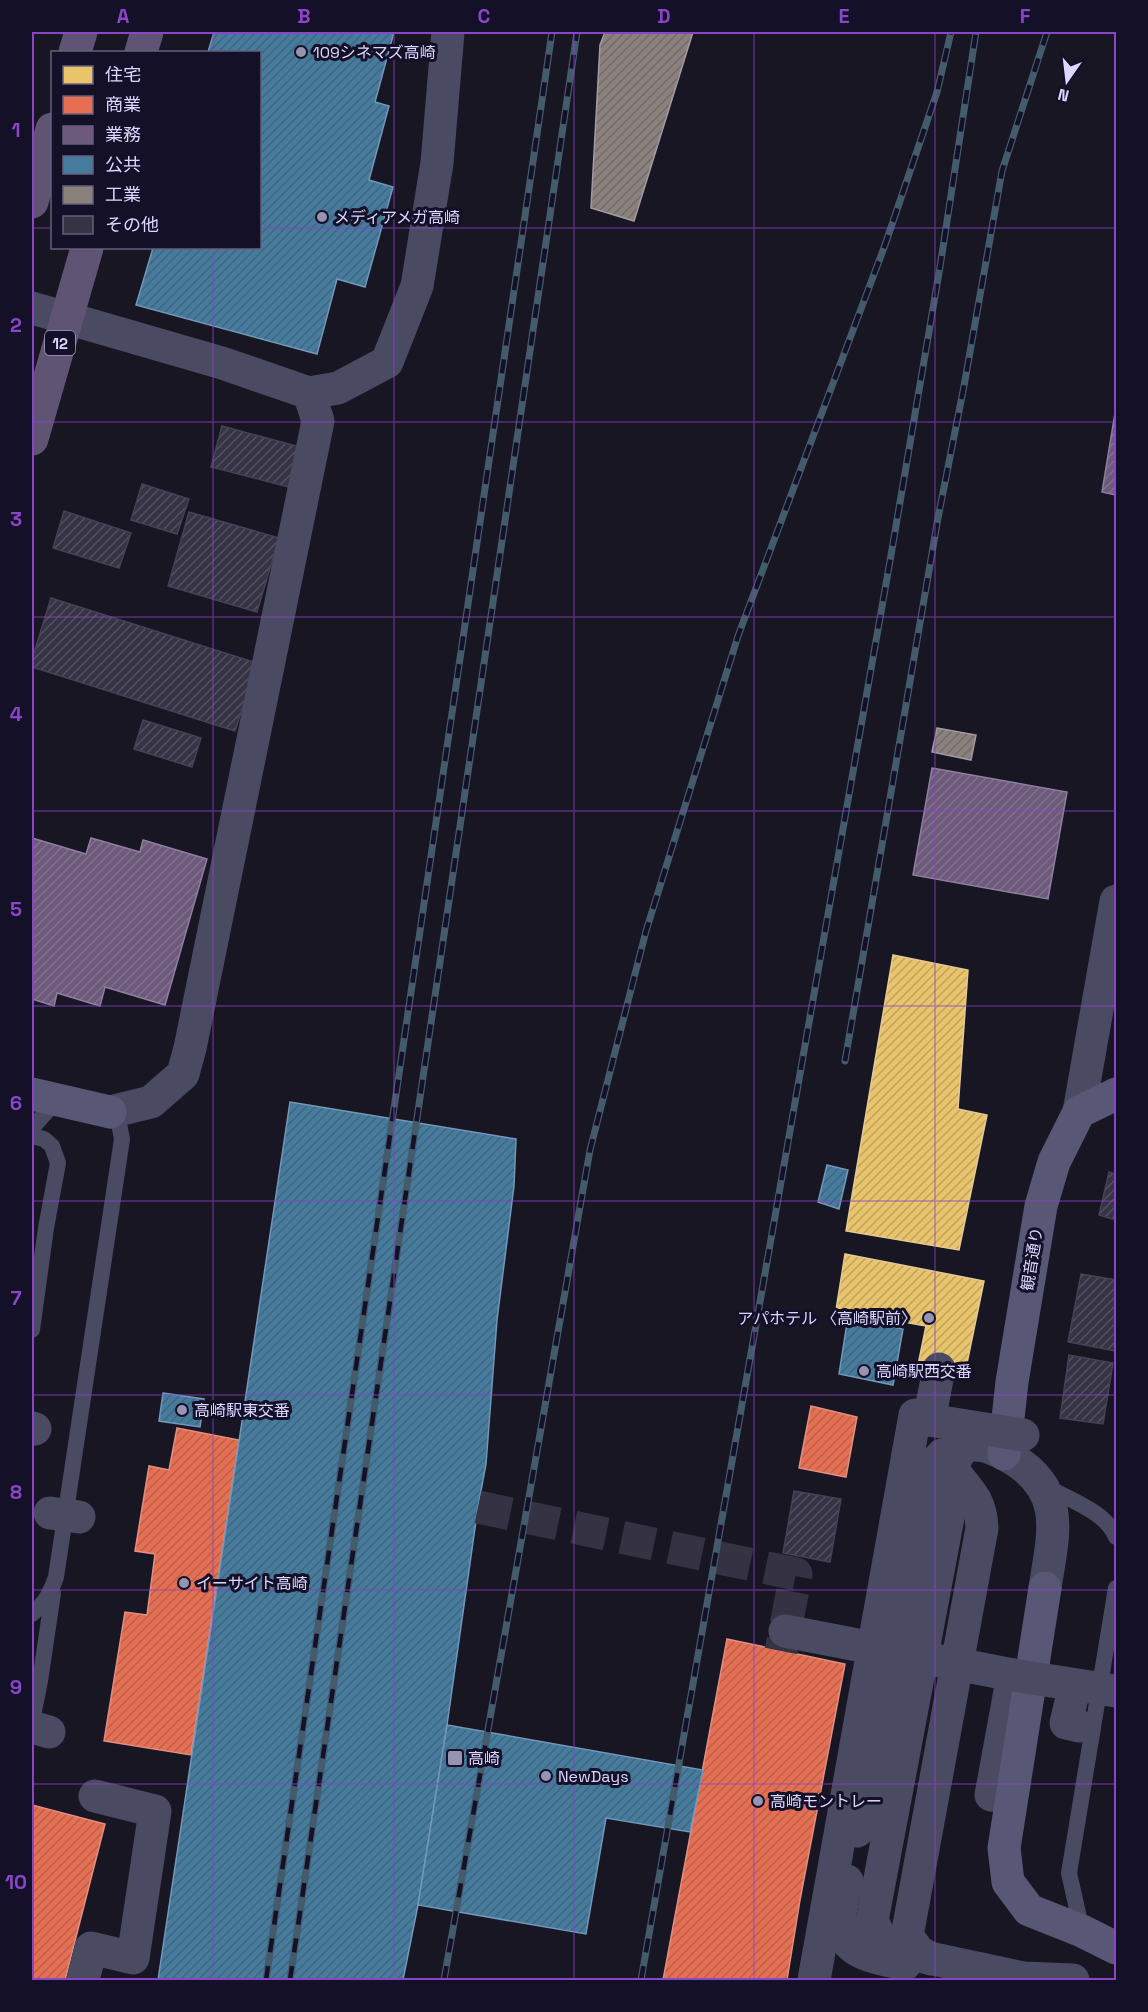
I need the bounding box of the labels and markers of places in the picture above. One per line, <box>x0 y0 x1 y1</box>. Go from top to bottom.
place label: 109シネマズ高崎 <box>313 42 436 63</box>
marker: 109シネマズ高崎 <box>294 45 308 59</box>
place label: メディアメガ高崎 <box>334 207 460 228</box>
marker: メディアメガ高崎 <box>315 210 329 224</box>
place label: アパホテル 〈高崎駅前〉 <box>737 1308 917 1329</box>
marker: アパホテル 〈高崎駅前〉 <box>922 1311 936 1325</box>
place label: 高崎駅西交番 <box>876 1361 972 1382</box>
marker: 高崎駅西交番 <box>857 1364 871 1378</box>
place label: 高崎駅東交番 <box>194 1400 290 1421</box>
marker: 高崎駅東交番 <box>175 1403 189 1417</box>
place label: イーサイト高崎 <box>196 1573 308 1594</box>
marker: イーサイト高崎 <box>177 1576 191 1590</box>
place label: 高崎 <box>468 1748 500 1769</box>
marker: 高崎 <box>446 1749 464 1767</box>
place label: NewDays <box>558 1766 629 1787</box>
marker: NewDays <box>539 1769 553 1783</box>
place label: 高崎モントレー <box>770 1791 882 1812</box>
marker: 高崎モントレー <box>751 1794 765 1808</box>

